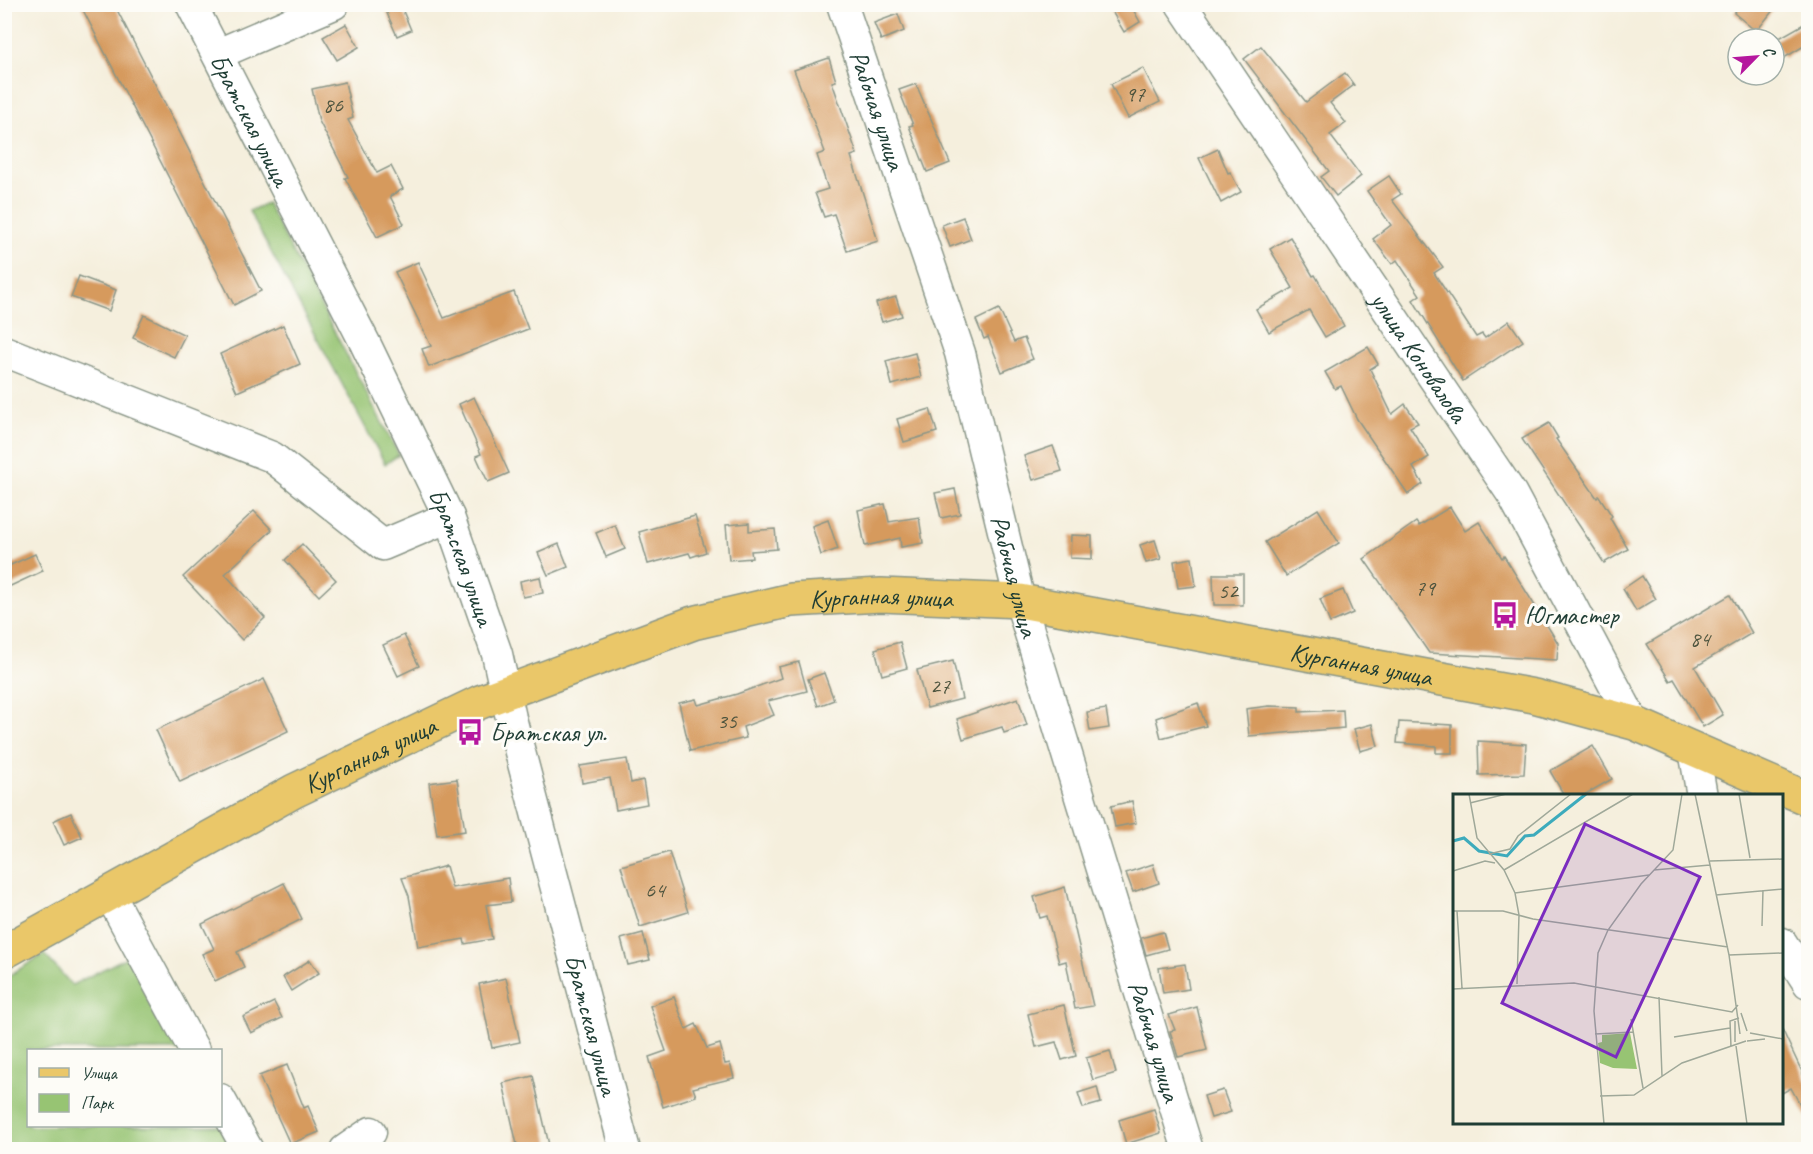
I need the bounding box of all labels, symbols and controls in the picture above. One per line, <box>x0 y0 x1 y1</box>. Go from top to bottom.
north arrow <box>1726 27 1786 87</box>
text: С <box>1758 43 1780 61</box>
street label: Рабочая улица <box>842 46 913 176</box>
street label: Братская улица <box>202 48 299 194</box>
house number: 97 <box>1125 80 1146 108</box>
house number: 86 <box>323 91 344 119</box>
street label: улица Коновалова <box>1362 284 1476 430</box>
street label: Братская улица <box>420 483 503 632</box>
street label: Рабочая улица <box>983 512 1046 642</box>
house number: 79 <box>1415 574 1437 602</box>
house number: 52 <box>1218 577 1240 605</box>
street label: Курганная улица <box>809 579 955 616</box>
place label: Югмастер <box>1525 599 1621 632</box>
bus stop icon: Югмастер <box>1490 600 1520 630</box>
house number: 84 <box>1690 625 1712 653</box>
street label: Курганная улица <box>1288 635 1436 694</box>
house number: 27 <box>930 672 951 700</box>
house number: 35 <box>717 707 738 735</box>
street label: Курганная улица <box>298 709 444 801</box>
place label: Братская ул. <box>490 716 608 749</box>
bus stop icon: Братская ул. <box>455 717 485 747</box>
inset map <box>1453 794 1783 1124</box>
house number: 64 <box>645 876 667 904</box>
street label: Братская улица <box>557 951 626 1101</box>
street label: Рабочая улица <box>1120 977 1189 1107</box>
legend <box>27 1049 222 1127</box>
text: Улица <box>81 1062 118 1084</box>
text: Парк <box>81 1092 115 1114</box>

